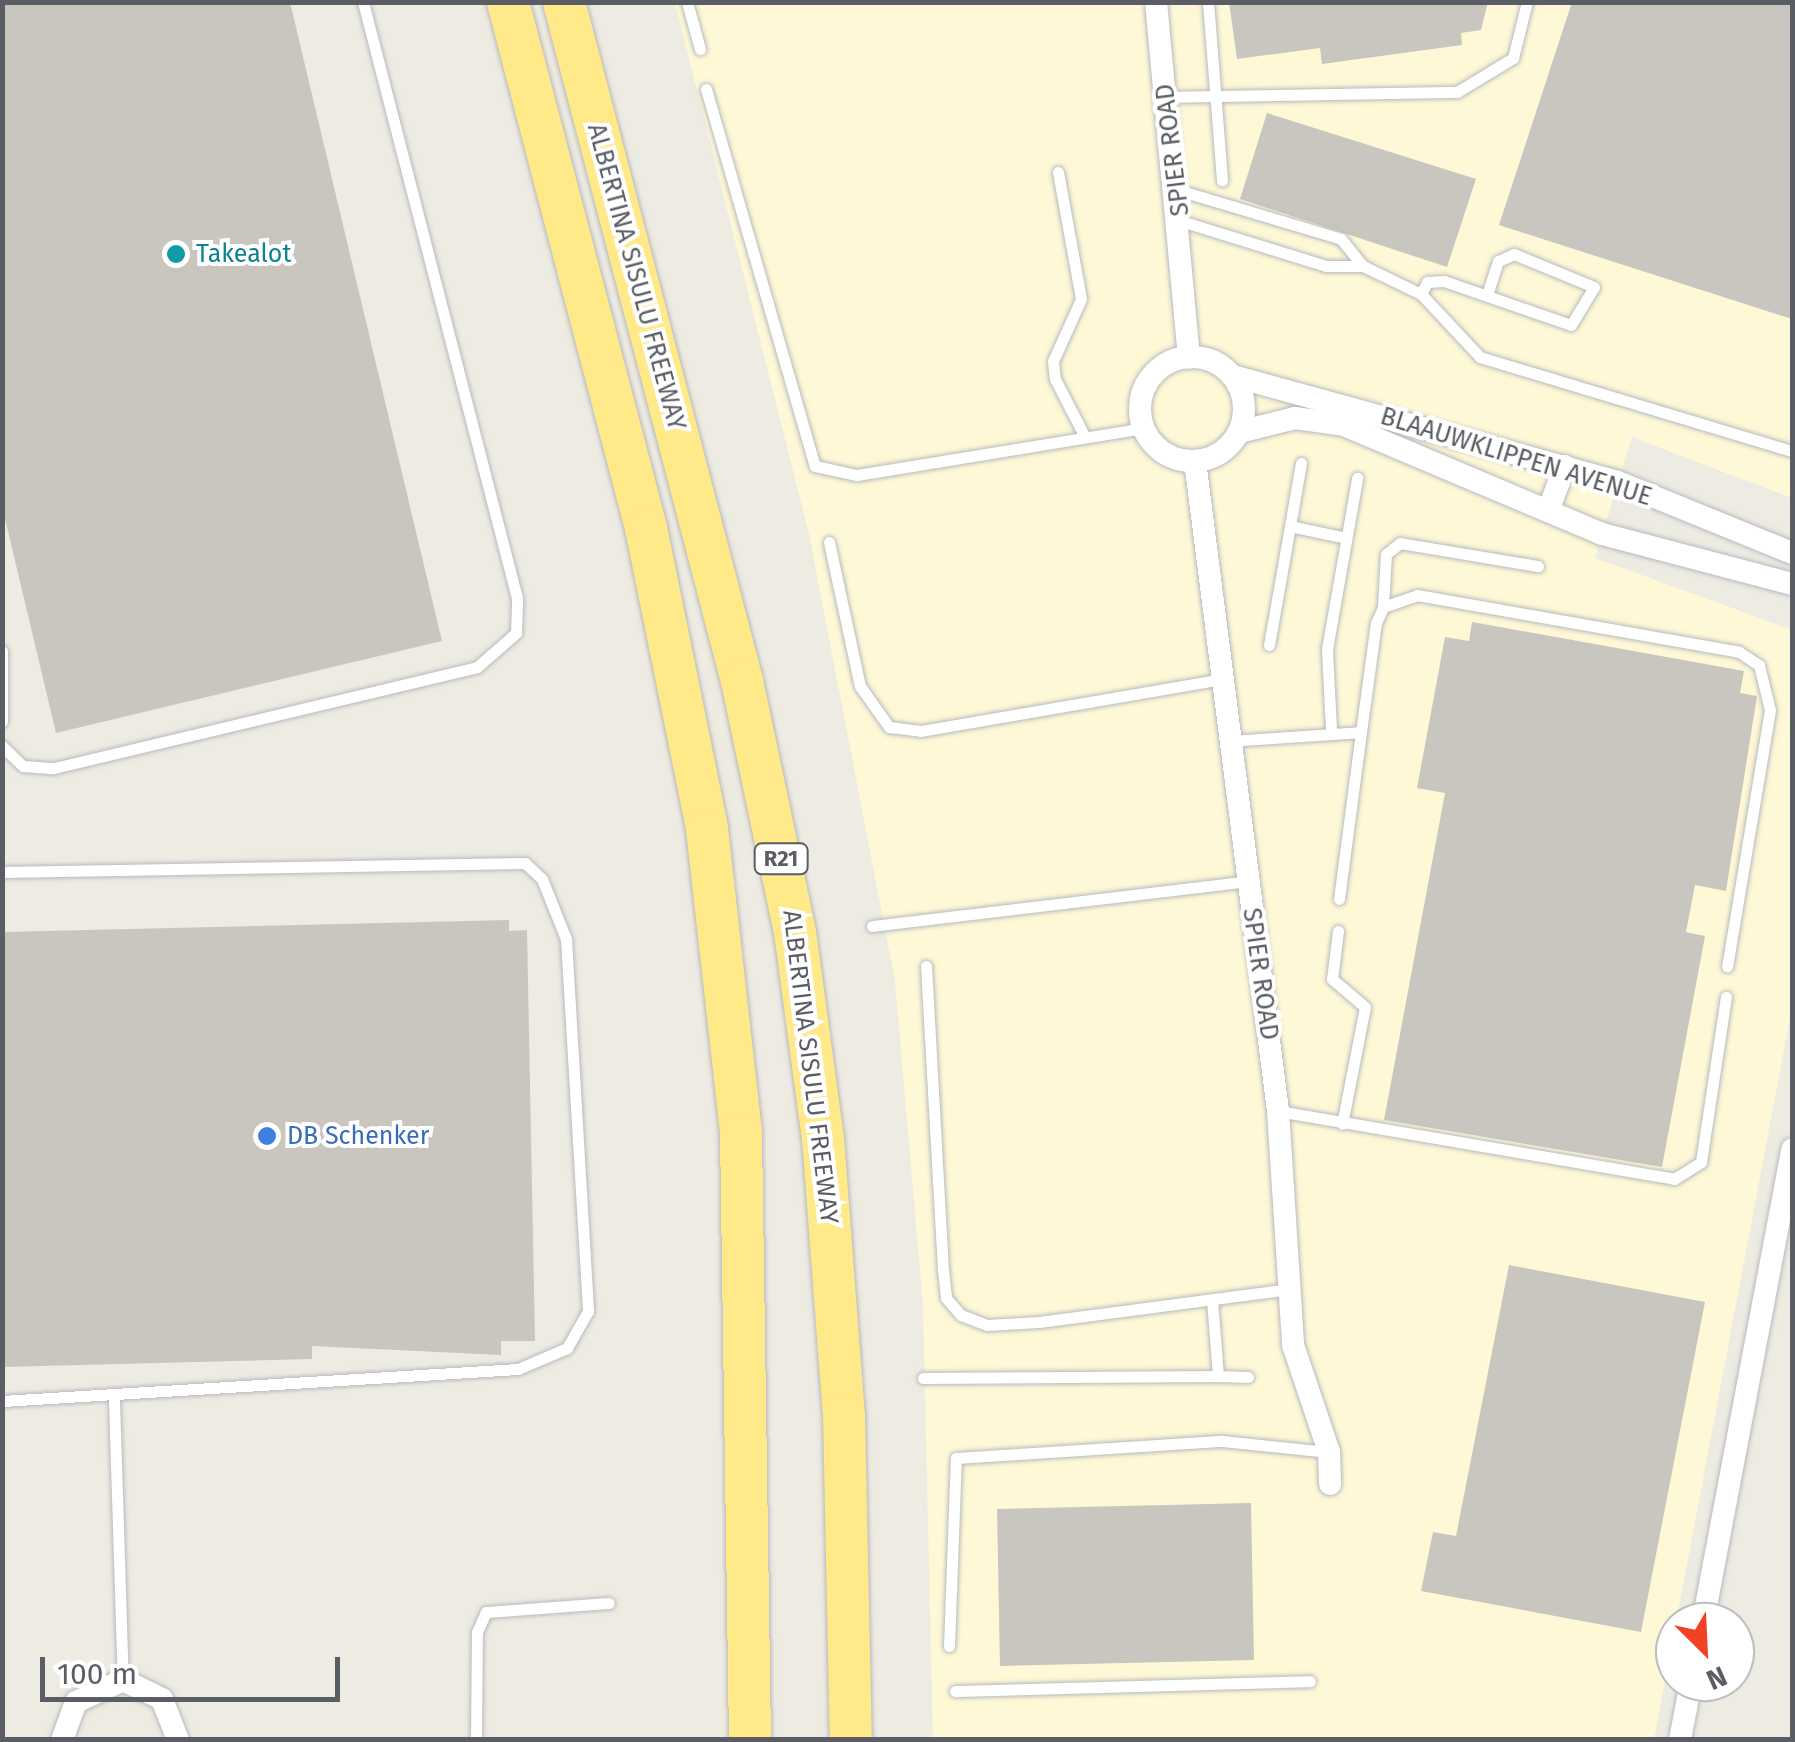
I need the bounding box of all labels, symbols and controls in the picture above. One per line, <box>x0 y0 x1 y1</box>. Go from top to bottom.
street label: SPIER ROAD <box>1150 82 1196 218</box>
street label: ALBERTINA SISULU FREEWAY <box>581 120 691 434</box>
place label: Takealot <box>196 239 291 269</box>
marker: Takealot <box>165 243 187 265</box>
street label: BLAAUWKLIPPEN AVENUE <box>1377 401 1655 513</box>
road number: R21 <box>754 842 808 876</box>
street label: SPIER ROAD <box>1236 906 1284 1042</box>
street label: ALBERTINA SISULU FREEWAY <box>776 908 844 1226</box>
place label: DB Schenker <box>287 1121 429 1151</box>
marker: DB Schenker <box>256 1125 278 1147</box>
north arrow <box>1655 1602 1755 1702</box>
scale bar <box>45 1637 345 1699</box>
text: 100 m <box>57 1656 137 1692</box>
text: N <box>1701 1659 1732 1697</box>

